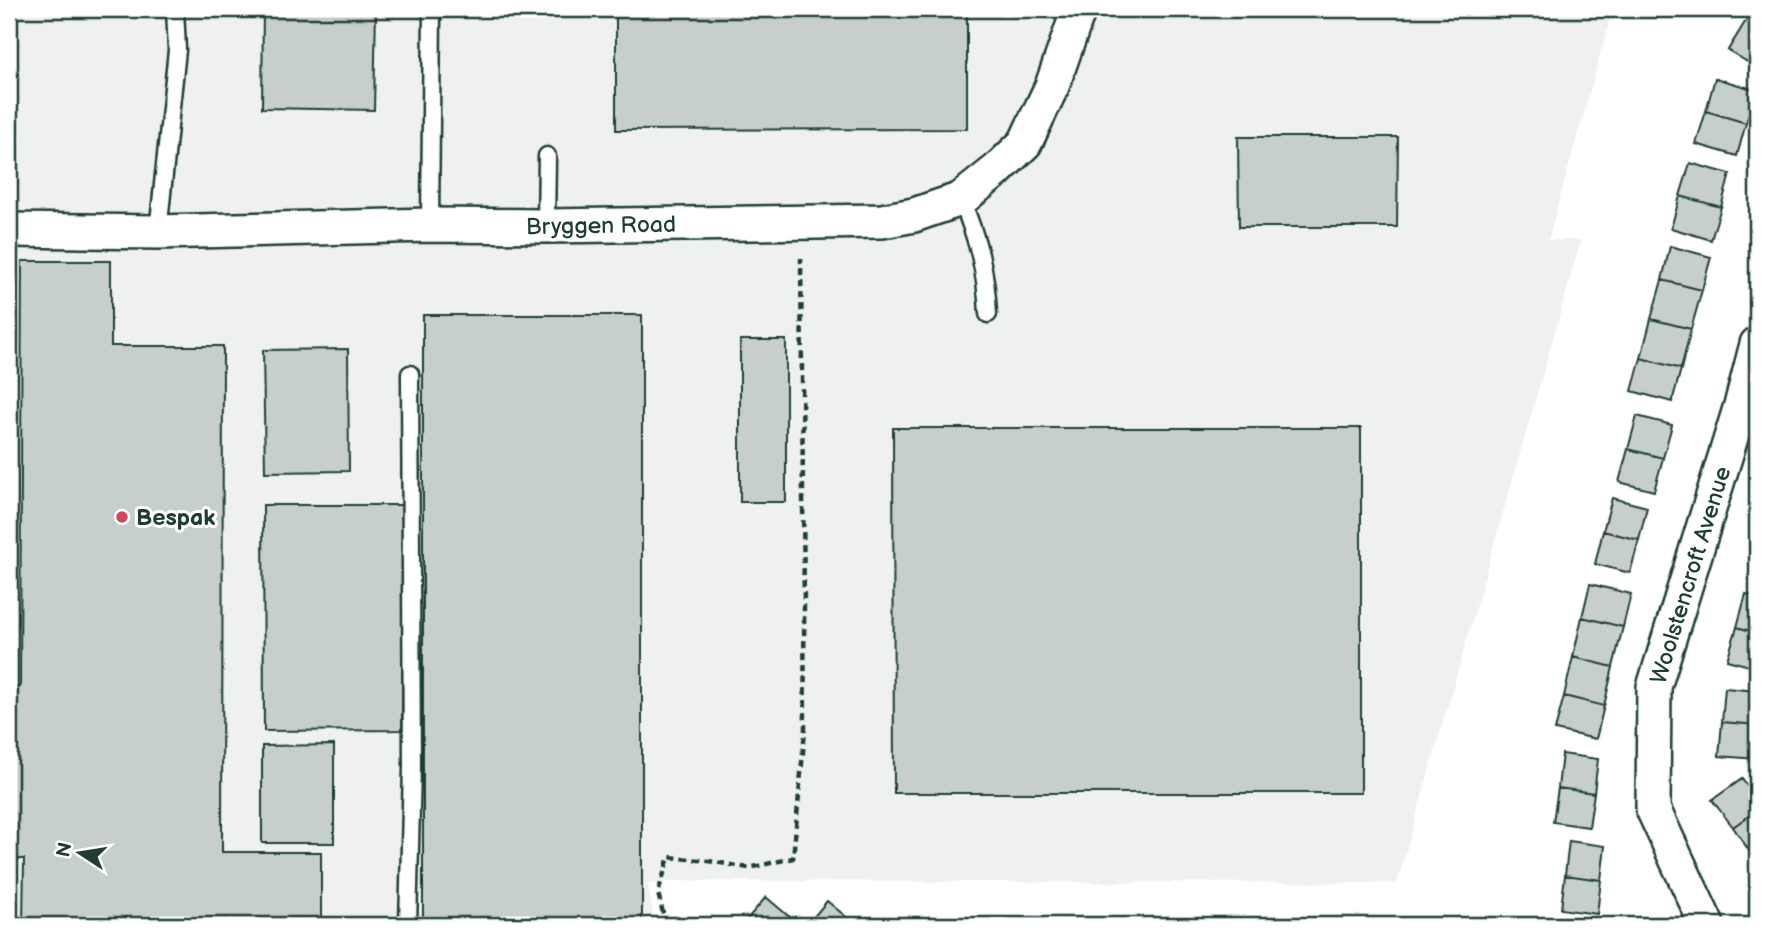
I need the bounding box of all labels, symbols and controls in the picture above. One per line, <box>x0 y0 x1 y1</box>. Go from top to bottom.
street label: Bryggen Road <box>526 211 676 241</box>
street label: Woolstencroft Avenue <box>1645 463 1737 687</box>
place label: Bespak <box>136 504 215 532</box>
marker: Bespak <box>114 509 130 525</box>
north arrow <box>46 818 116 888</box>
text: N <box>52 840 78 859</box>

